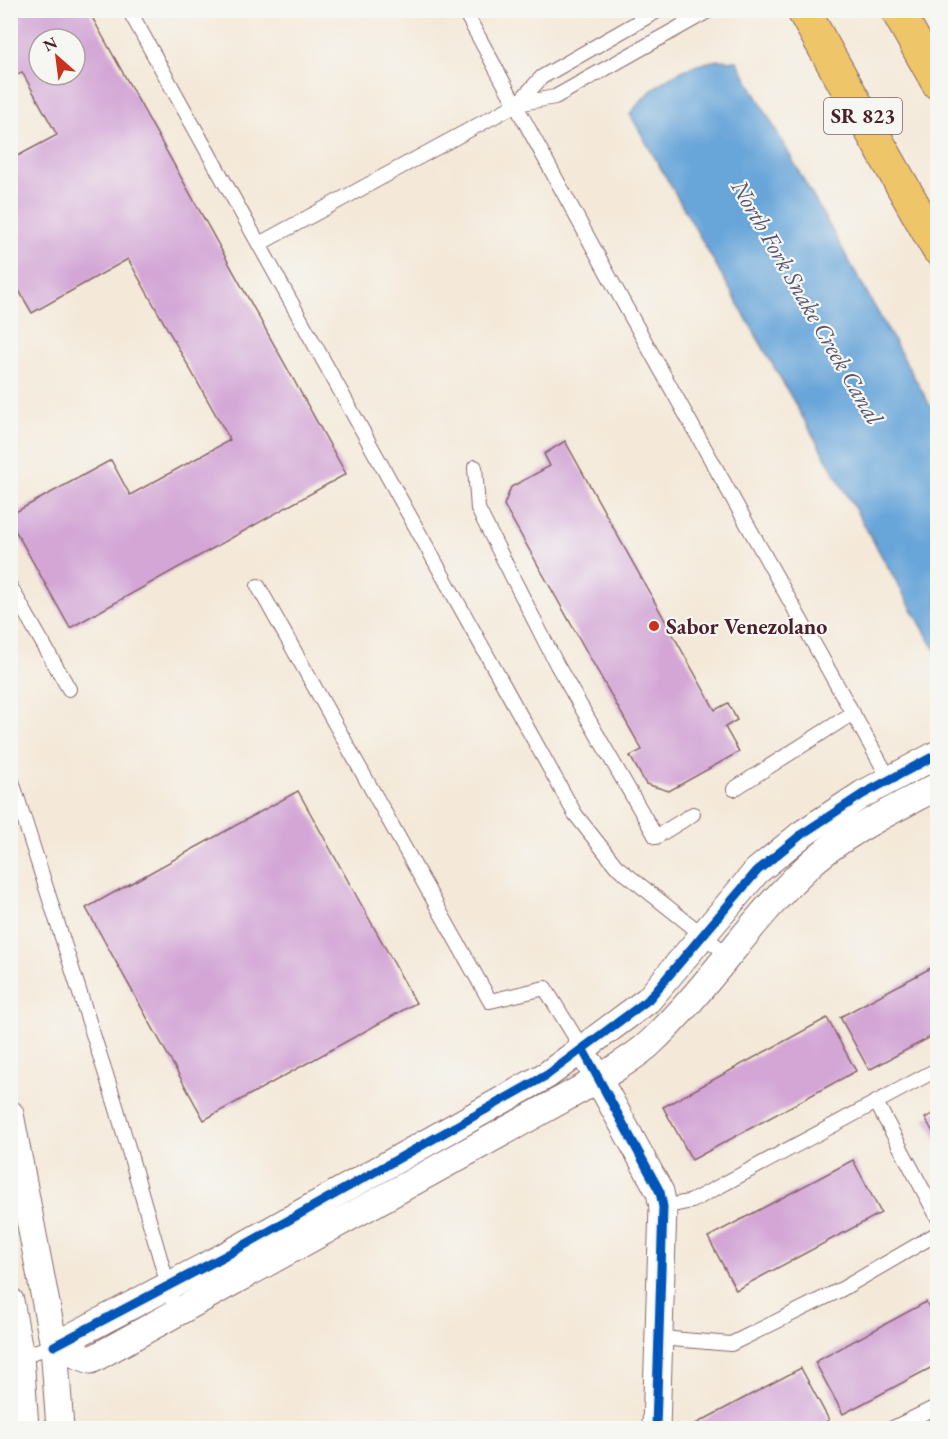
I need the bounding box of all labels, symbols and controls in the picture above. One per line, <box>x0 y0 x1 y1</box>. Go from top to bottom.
north arrow <box>27 27 87 87</box>
text: N <box>40 32 61 57</box>
road number: SR 823 <box>824 98 902 134</box>
water label: North Fork Snake Creek Canal <box>724 173 891 431</box>
place label: Sabor Venezolano <box>666 612 827 641</box>
marker: Sabor Venezolano <box>647 619 661 633</box>

